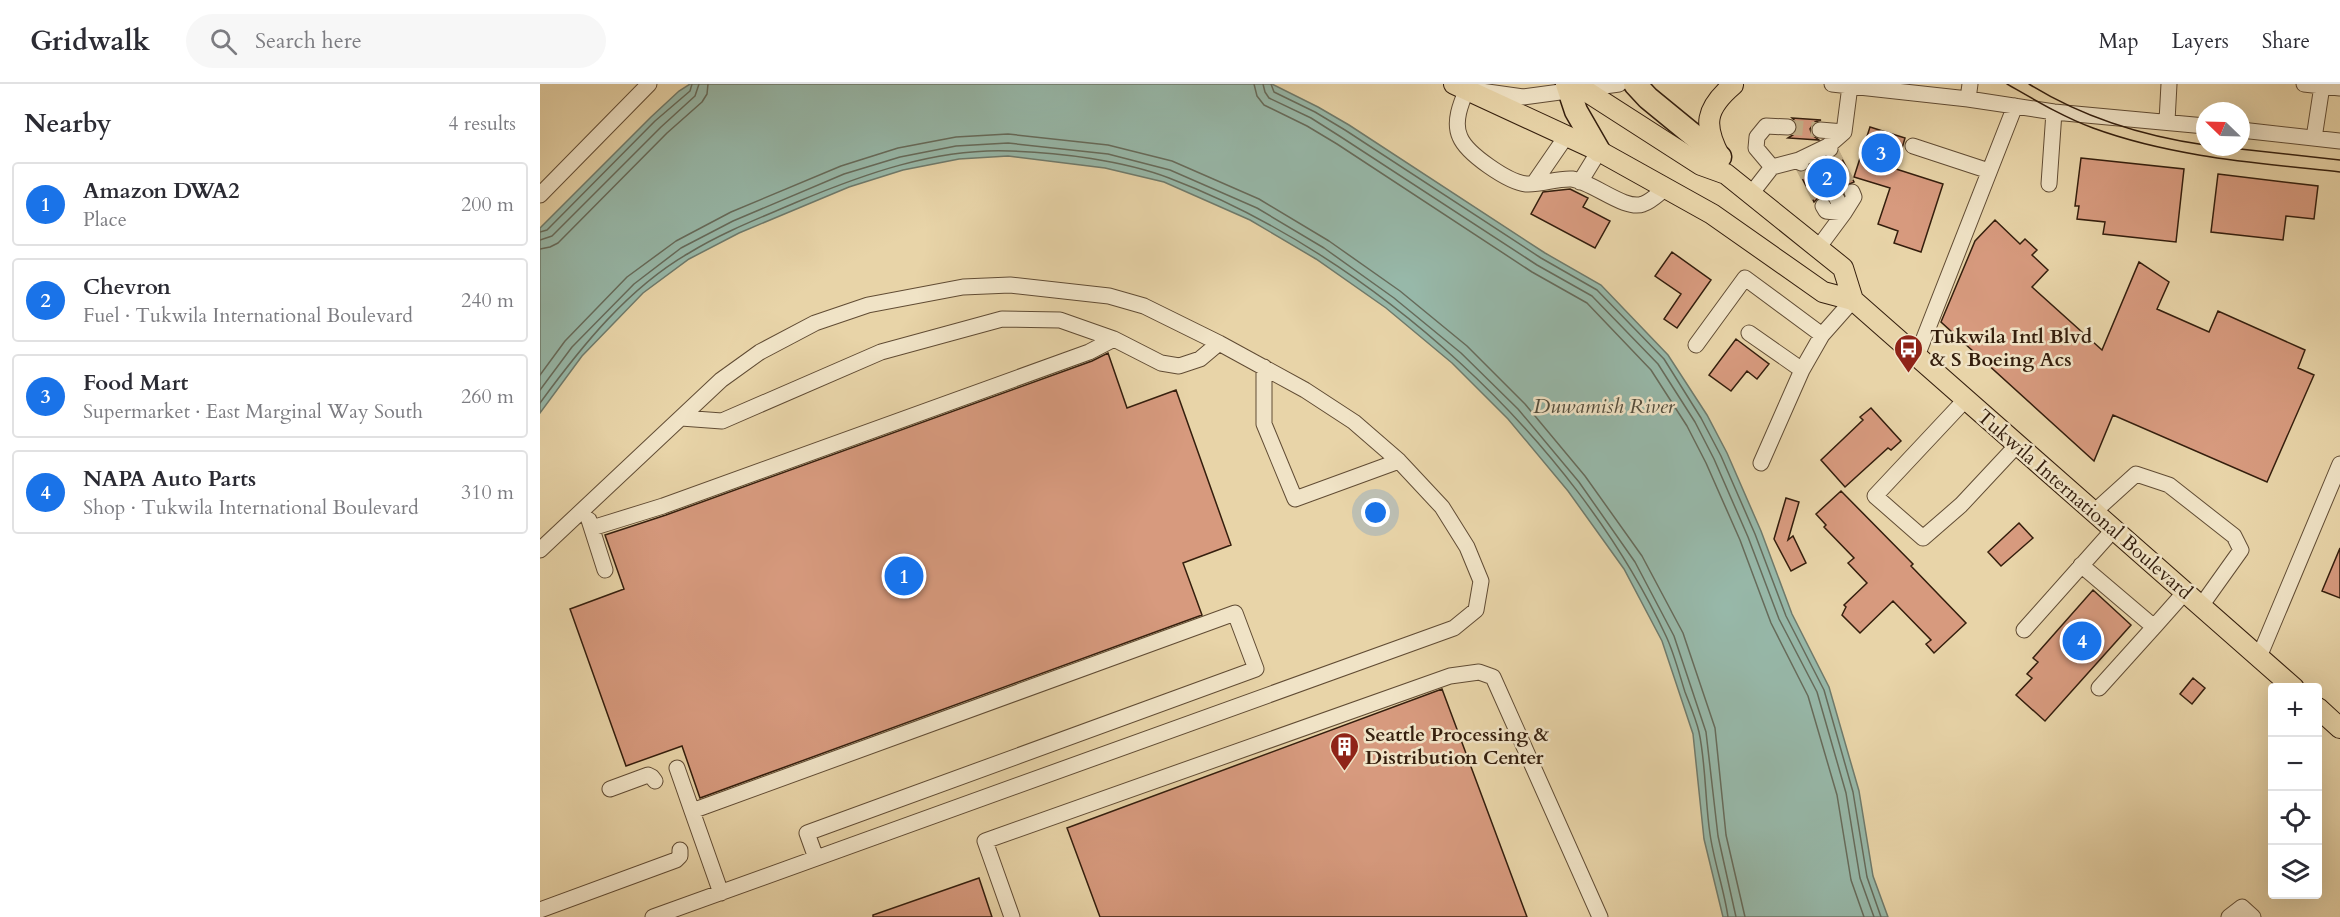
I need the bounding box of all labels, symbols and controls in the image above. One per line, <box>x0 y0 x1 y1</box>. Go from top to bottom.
search box <box>186 14 606 68</box>
text: Gridwalk <box>30 22 150 60</box>
icon: search <box>207 25 240 58</box>
text: Search here <box>255 26 362 56</box>
text: Map <box>2099 27 2139 56</box>
text: Layers <box>2172 27 2229 56</box>
text: Share <box>2262 27 2310 56</box>
north arrow <box>2196 102 2250 156</box>
text: Nearby <box>24 106 112 141</box>
text: 4 results <box>448 110 516 137</box>
pin: 3 <box>1862 130 1900 176</box>
pin: 2 <box>1808 156 1846 200</box>
text: Amazon DWA2 <box>83 176 240 206</box>
text: 1 <box>40 191 51 218</box>
text: 200 m <box>461 191 514 218</box>
text: Place <box>83 206 127 233</box>
text: Chevron <box>83 272 171 302</box>
text: 2 <box>40 287 51 314</box>
text: 240 m <box>461 287 514 314</box>
text: Fuel · Tukwila International Boulevard <box>83 302 413 329</box>
place label: Tukwila Intl Blvd & S Boeing Acs <box>1930 323 2093 373</box>
bus stop icon: Tukwila Intl Blvd & S Boeing Acs <box>1893 332 1925 374</box>
text: Food Mart <box>83 368 188 398</box>
text: 3 <box>40 383 51 410</box>
text: 260 m <box>461 383 514 410</box>
water label: Duwamish River <box>1533 392 1676 421</box>
text: Supermarket · East Marginal Way South <box>83 398 423 425</box>
street label: Tukwila International Boulevard <box>1971 403 2199 606</box>
text: NAPA Auto Parts <box>83 464 256 494</box>
text: 4 <box>40 479 51 506</box>
text: 310 m <box>461 479 514 506</box>
text: Shop · Tukwila International Boulevard <box>83 494 419 521</box>
your location <box>1361 498 1390 527</box>
pin: 1 <box>884 554 924 598</box>
pin: 4 <box>2062 618 2102 664</box>
map controls <box>2268 683 2322 899</box>
button: + <box>2268 683 2322 737</box>
place label: Seattle Processing & Distribution Center <box>1365 721 1550 771</box>
building icon: Seattle Processing & Distribution Center <box>1328 730 1360 772</box>
button: − <box>2268 737 2322 791</box>
button: locate <box>2268 791 2322 845</box>
button: layers <box>2268 845 2322 899</box>

